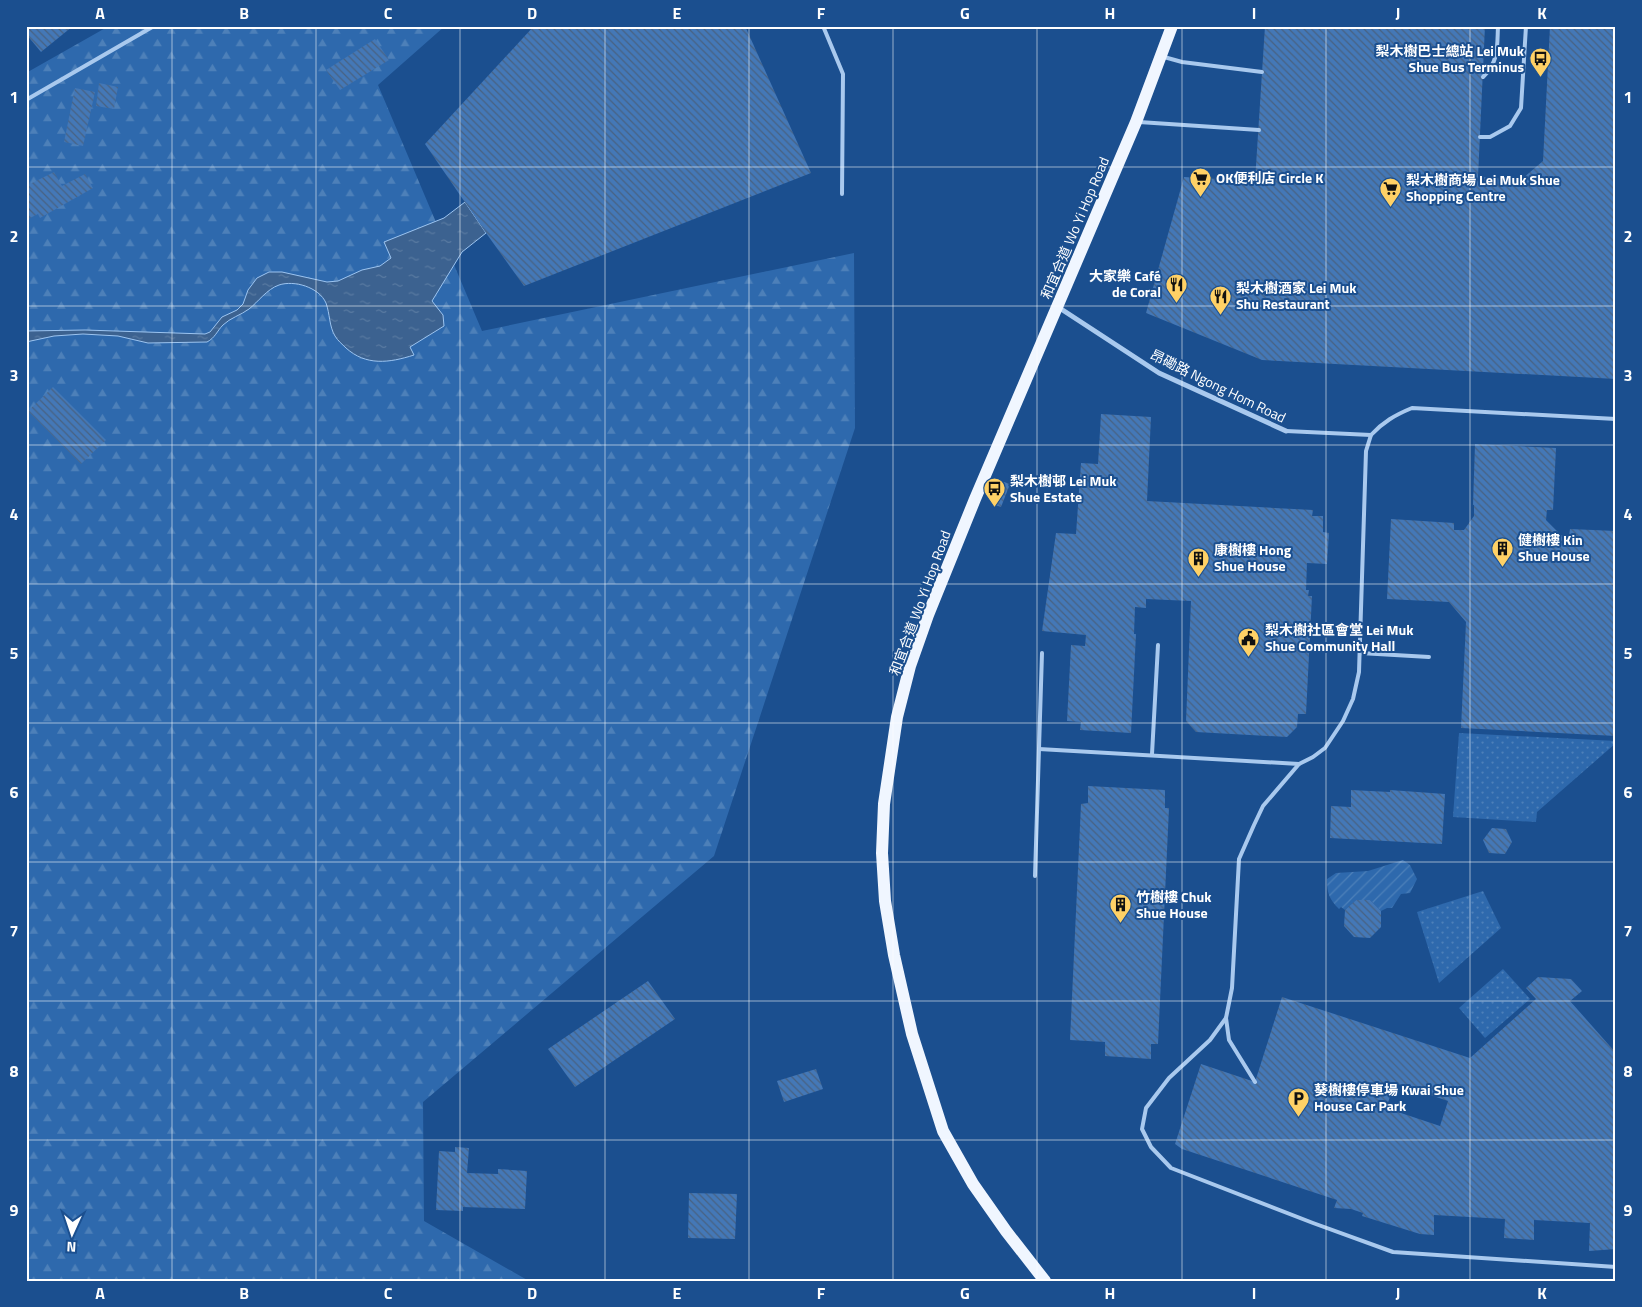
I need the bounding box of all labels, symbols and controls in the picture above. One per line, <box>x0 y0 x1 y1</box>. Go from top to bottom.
text: A <box>95 1 105 25</box>
text: B <box>239 1 249 25</box>
text: C <box>384 1 393 25</box>
text: D <box>527 1 537 25</box>
text: E <box>673 1 682 25</box>
text: F <box>817 1 826 25</box>
text: G <box>960 1 970 25</box>
text: H <box>1105 1 1115 25</box>
text: I <box>1252 1 1256 25</box>
text: J <box>1396 1 1400 25</box>
text: K <box>1537 1 1547 25</box>
place label: 梨木樹巴士總站 Lei Muk Shue Bus Terminus <box>1376 40 1525 77</box>
bus stop icon: 梨木樹巴士總站 Lei Muk Shue Bus Terminus <box>1528 47 1552 78</box>
text: 1 <box>10 85 18 109</box>
text: 1 <box>1624 85 1632 109</box>
street label: 和宜合道 Wo Yi Hop Road <box>1035 153 1114 302</box>
supermarket icon: OK便利店 Circle K <box>1188 166 1212 197</box>
place label: OK便利店 Circle K <box>1216 167 1324 188</box>
place label: 梨木樹商場 Lei Muk Shue Shopping Centre <box>1406 169 1560 206</box>
supermarket icon: 梨木樹商場 Lei Muk Shue Shopping Centre <box>1378 176 1402 207</box>
text: 2 <box>10 224 18 248</box>
text: 2 <box>1624 224 1632 248</box>
place label: 大家樂 Café de Coral <box>1089 265 1161 302</box>
restaurant icon: 大家樂 Café de Coral <box>1165 272 1189 303</box>
place label: 梨木樹酒家 Lei Muk Shu Restaurant <box>1236 277 1357 314</box>
restaurant icon: 梨木樹酒家 Lei Muk Shu Restaurant <box>1208 284 1232 315</box>
street label: 昂磡路 Ngong Hom Road <box>1147 344 1290 428</box>
text: 3 <box>10 363 18 387</box>
text: 3 <box>1624 363 1632 387</box>
place label: 梨木樹邨 Lei Muk Shue Estate <box>1010 470 1117 507</box>
bus stop icon: 梨木樹邨 Lei Muk Shue Estate <box>982 477 1006 508</box>
text: 4 <box>10 502 19 526</box>
text: 4 <box>1624 502 1633 526</box>
street label: 和宜合道 Wo Yi Hop Road <box>884 527 956 678</box>
place label: 健樹樓 Kin Shue House <box>1518 529 1590 566</box>
building icon: 健樹樓 Kin Shue House <box>1490 536 1514 567</box>
place label: 康樹樓 Hong Shue House <box>1214 539 1292 576</box>
building icon: 康樹樓 Hong Shue House <box>1186 546 1210 577</box>
place label: 梨木樹社區會堂 Lei Muk Shue Community Hall <box>1265 619 1414 656</box>
public building icon: 梨木樹社區會堂 Lei Muk Shue Community Hall <box>1237 626 1261 657</box>
text: 5 <box>10 641 19 665</box>
text: 5 <box>1624 641 1633 665</box>
text: 6 <box>10 780 19 804</box>
text: 6 <box>1624 780 1633 804</box>
place label: 竹樹樓 Chuk Shue House <box>1136 886 1212 923</box>
building icon: 竹樹樓 Chuk Shue House <box>1108 893 1132 924</box>
text: 7 <box>10 919 18 943</box>
text: 7 <box>1624 919 1632 943</box>
text: 8 <box>10 1059 19 1083</box>
text: 8 <box>1624 1059 1633 1083</box>
place label: 葵樹樓停車場 Kwai Shue House Car Park <box>1314 1079 1464 1116</box>
parking icon: 葵樹樓停車場 Kwai Shue House Car Park <box>1286 1086 1310 1117</box>
text: 9 <box>10 1198 19 1222</box>
text: 9 <box>1624 1198 1633 1222</box>
north arrow <box>48 1210 98 1260</box>
text: N <box>66 1237 77 1258</box>
text: A <box>95 1281 105 1305</box>
text: B <box>239 1281 249 1305</box>
text: C <box>384 1281 393 1305</box>
text: D <box>527 1281 537 1305</box>
text: E <box>673 1281 682 1305</box>
text: F <box>817 1281 826 1305</box>
text: G <box>960 1281 970 1305</box>
text: H <box>1105 1281 1115 1305</box>
text: I <box>1252 1281 1256 1305</box>
text: J <box>1396 1281 1400 1305</box>
text: K <box>1537 1281 1547 1305</box>

